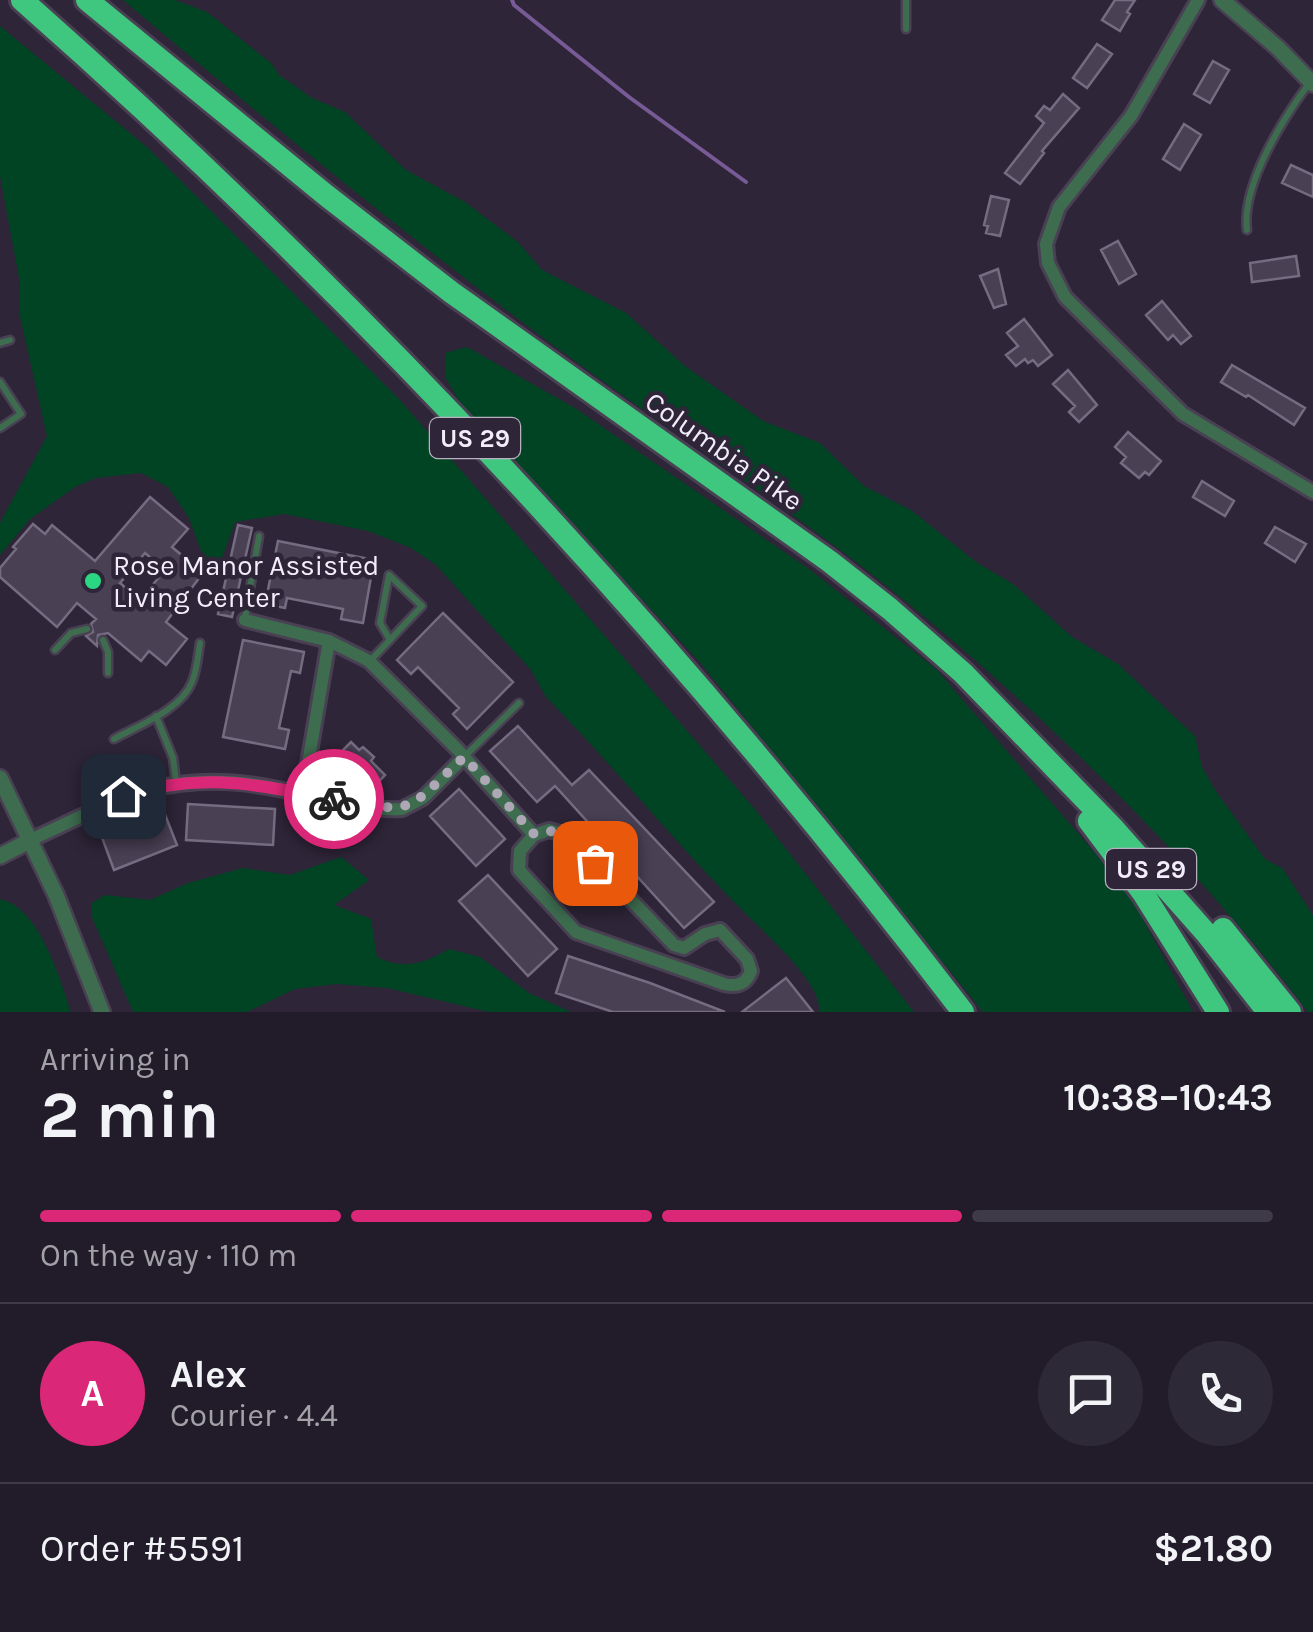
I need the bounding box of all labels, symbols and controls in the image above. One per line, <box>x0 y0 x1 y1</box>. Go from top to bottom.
street label: Columbia Pike <box>639 385 809 517</box>
road number: US 29 <box>430 418 520 458</box>
place label: Rose Manor Assisted Living Center <box>113 549 379 614</box>
marker: Rose Manor Assisted Living Center <box>82 570 104 592</box>
courier <box>284 749 384 849</box>
pin <box>81 754 166 839</box>
icon: home <box>96 769 151 824</box>
icon: bike <box>307 772 362 827</box>
pin <box>553 821 638 906</box>
icon: bag <box>568 836 623 891</box>
road number: US 29 <box>1106 849 1196 889</box>
text: Arriving in <box>40 1041 191 1078</box>
text: 10:38–10:43 <box>1063 1075 1273 1120</box>
text: 2 min <box>40 1077 219 1153</box>
text: On the way · 110 m <box>40 1237 297 1274</box>
button: chat <box>1038 1341 1143 1446</box>
button: phone <box>1168 1341 1273 1446</box>
text: Alex <box>170 1352 247 1397</box>
text: A <box>81 1371 104 1416</box>
text: Courier · 4.4 <box>170 1397 338 1434</box>
text: Order #5591 <box>40 1526 244 1571</box>
text: $21.80 <box>1154 1526 1273 1571</box>

